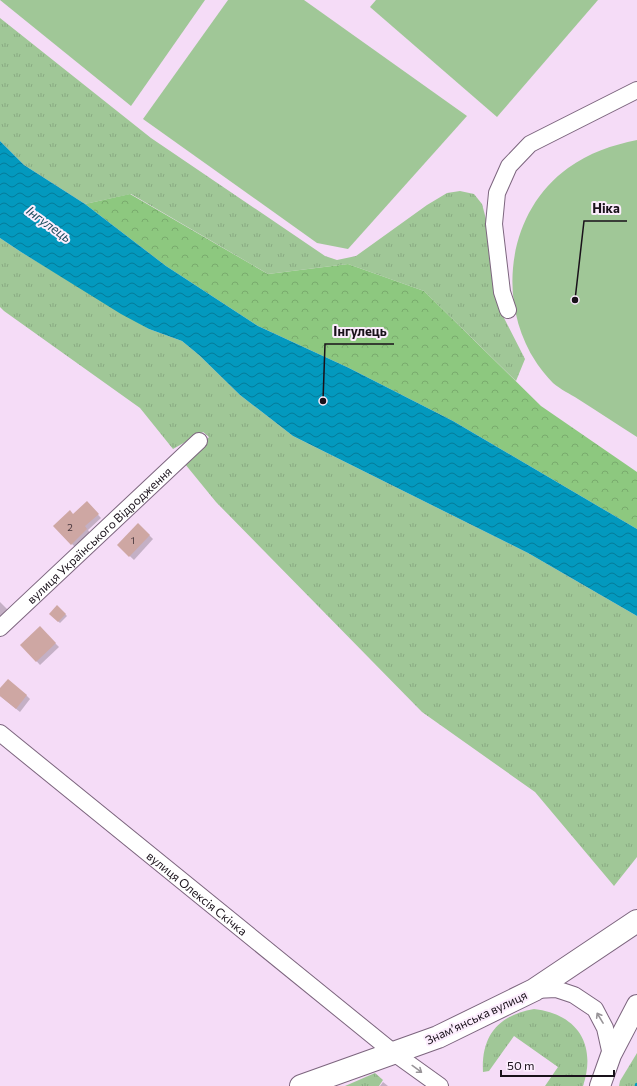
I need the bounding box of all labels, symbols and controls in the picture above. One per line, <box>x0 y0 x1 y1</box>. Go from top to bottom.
callout: Ніка <box>584 196 627 221</box>
text: Ніка <box>592 200 620 216</box>
water label: Інгулець <box>23 202 75 246</box>
callout: Інгулець <box>325 319 394 344</box>
text: Інгулець <box>333 323 387 339</box>
street label: вулиця Українського Відродження <box>24 464 174 606</box>
house number: 2 <box>67 521 73 533</box>
house number: 1 <box>131 534 135 546</box>
street label: вулиця Олексія Скічка <box>144 848 250 938</box>
street label: Знамʼянська вулиця <box>423 987 529 1047</box>
one-way arrow <box>595 1012 603 1024</box>
scale bar <box>501 1052 614 1078</box>
text: 50 m <box>507 1058 535 1072</box>
one-way arrow <box>411 1065 422 1073</box>

